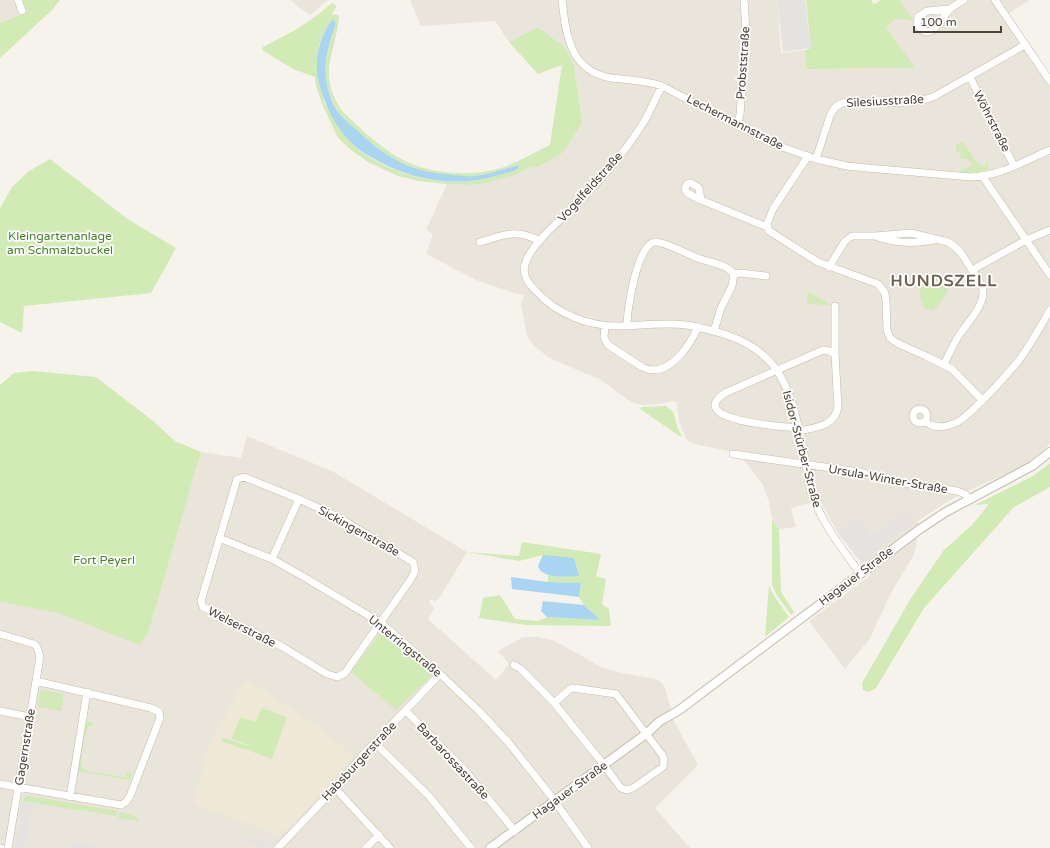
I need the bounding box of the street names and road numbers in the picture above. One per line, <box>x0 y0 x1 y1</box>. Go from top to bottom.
street label: Probststraße <box>733 26 753 100</box>
street label: Wöhrstraße <box>971 88 1013 154</box>
street label: Lechermannstraße <box>684 91 786 153</box>
street label: Silesiusstraße <box>846 92 924 110</box>
street label: Vogelfeldstraße <box>555 149 625 225</box>
street label: Isidor-Stürber-Straße <box>780 389 824 509</box>
street label: Ursula-Winter-Straße <box>827 462 949 496</box>
street label: Sickingenstraße <box>316 503 402 559</box>
street label: Hagauer Straße <box>816 543 896 608</box>
street label: Welserstraße <box>206 604 278 650</box>
street label: Unterringstraße <box>366 612 445 680</box>
street label: Gagernstraße <box>12 707 38 787</box>
street label: Habsburgerstraße <box>319 718 399 803</box>
street label: Barbarossastraße <box>414 720 492 802</box>
street label: Hagauer Straße <box>530 758 610 822</box>

